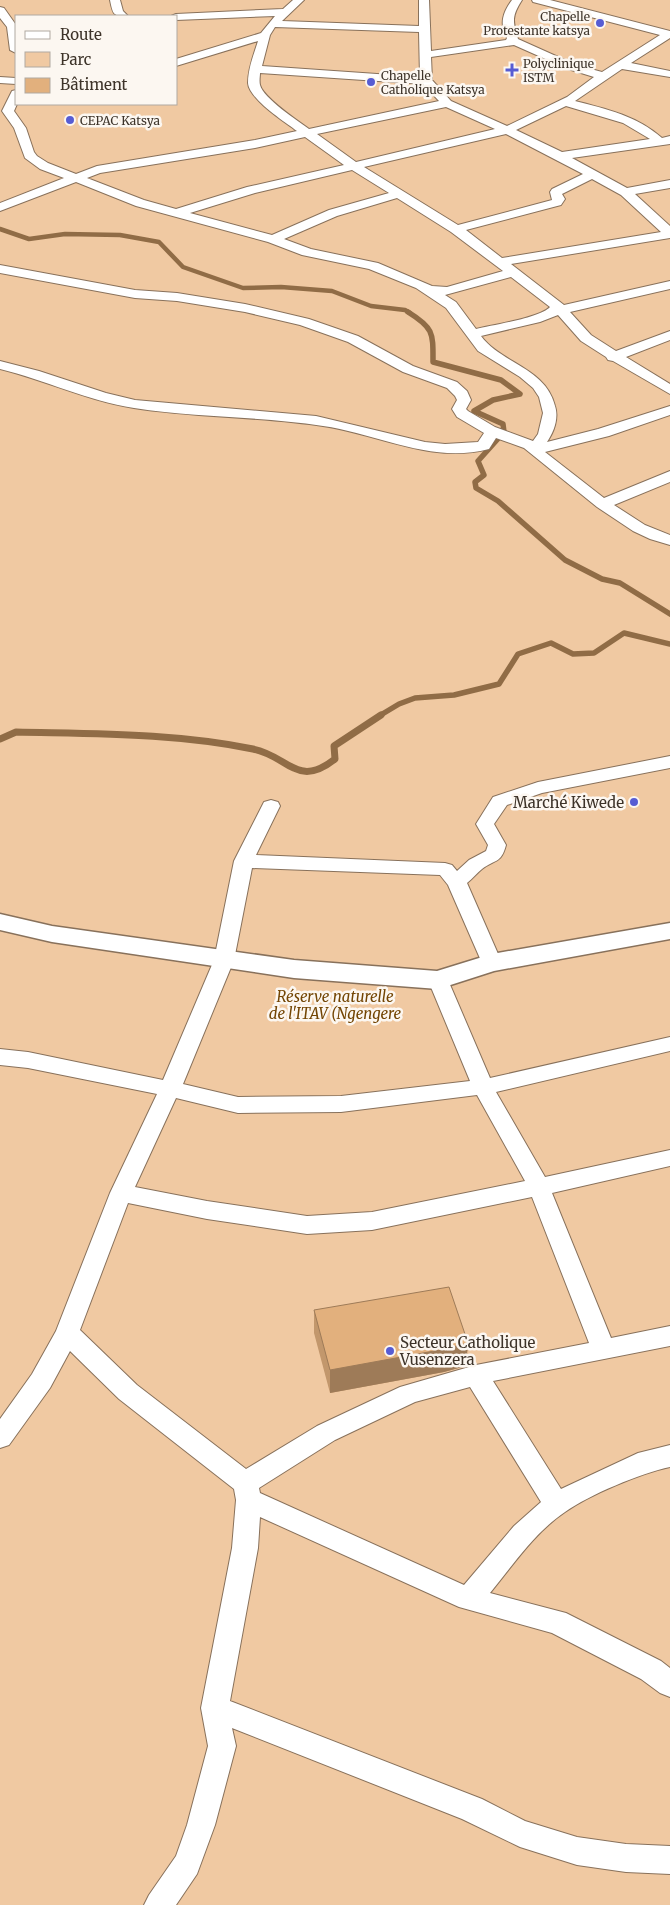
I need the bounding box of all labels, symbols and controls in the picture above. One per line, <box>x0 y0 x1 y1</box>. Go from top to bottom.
place label: Chapelle Protestante katsya <box>483 9 591 38</box>
legend <box>15 15 178 105</box>
marker: Chapelle Protestante katsya <box>594 17 606 29</box>
text: Route <box>60 25 102 44</box>
text: Parc <box>60 50 92 69</box>
place label: Polyclinique ISTM <box>523 56 594 85</box>
marker: Polyclinique ISTM <box>505 63 519 77</box>
place label: Chapelle Catholique Katsya <box>381 68 485 97</box>
text: Bâtiment <box>60 75 128 94</box>
marker: Chapelle Catholique Katsya <box>365 76 377 88</box>
place label: CEPAC Katsya <box>80 113 161 128</box>
marker: CEPAC Katsya <box>64 114 76 126</box>
place label: Marché Kiwede <box>513 793 624 812</box>
marker: Marché Kiwede <box>628 796 640 808</box>
park label: Réserve naturelle de l'ITAV (Ngengere <box>269 987 402 1023</box>
place label: Secteur Catholique Vusenzera <box>399 1333 536 1369</box>
marker: Secteur Catholique Vusenzera <box>384 1345 396 1357</box>

